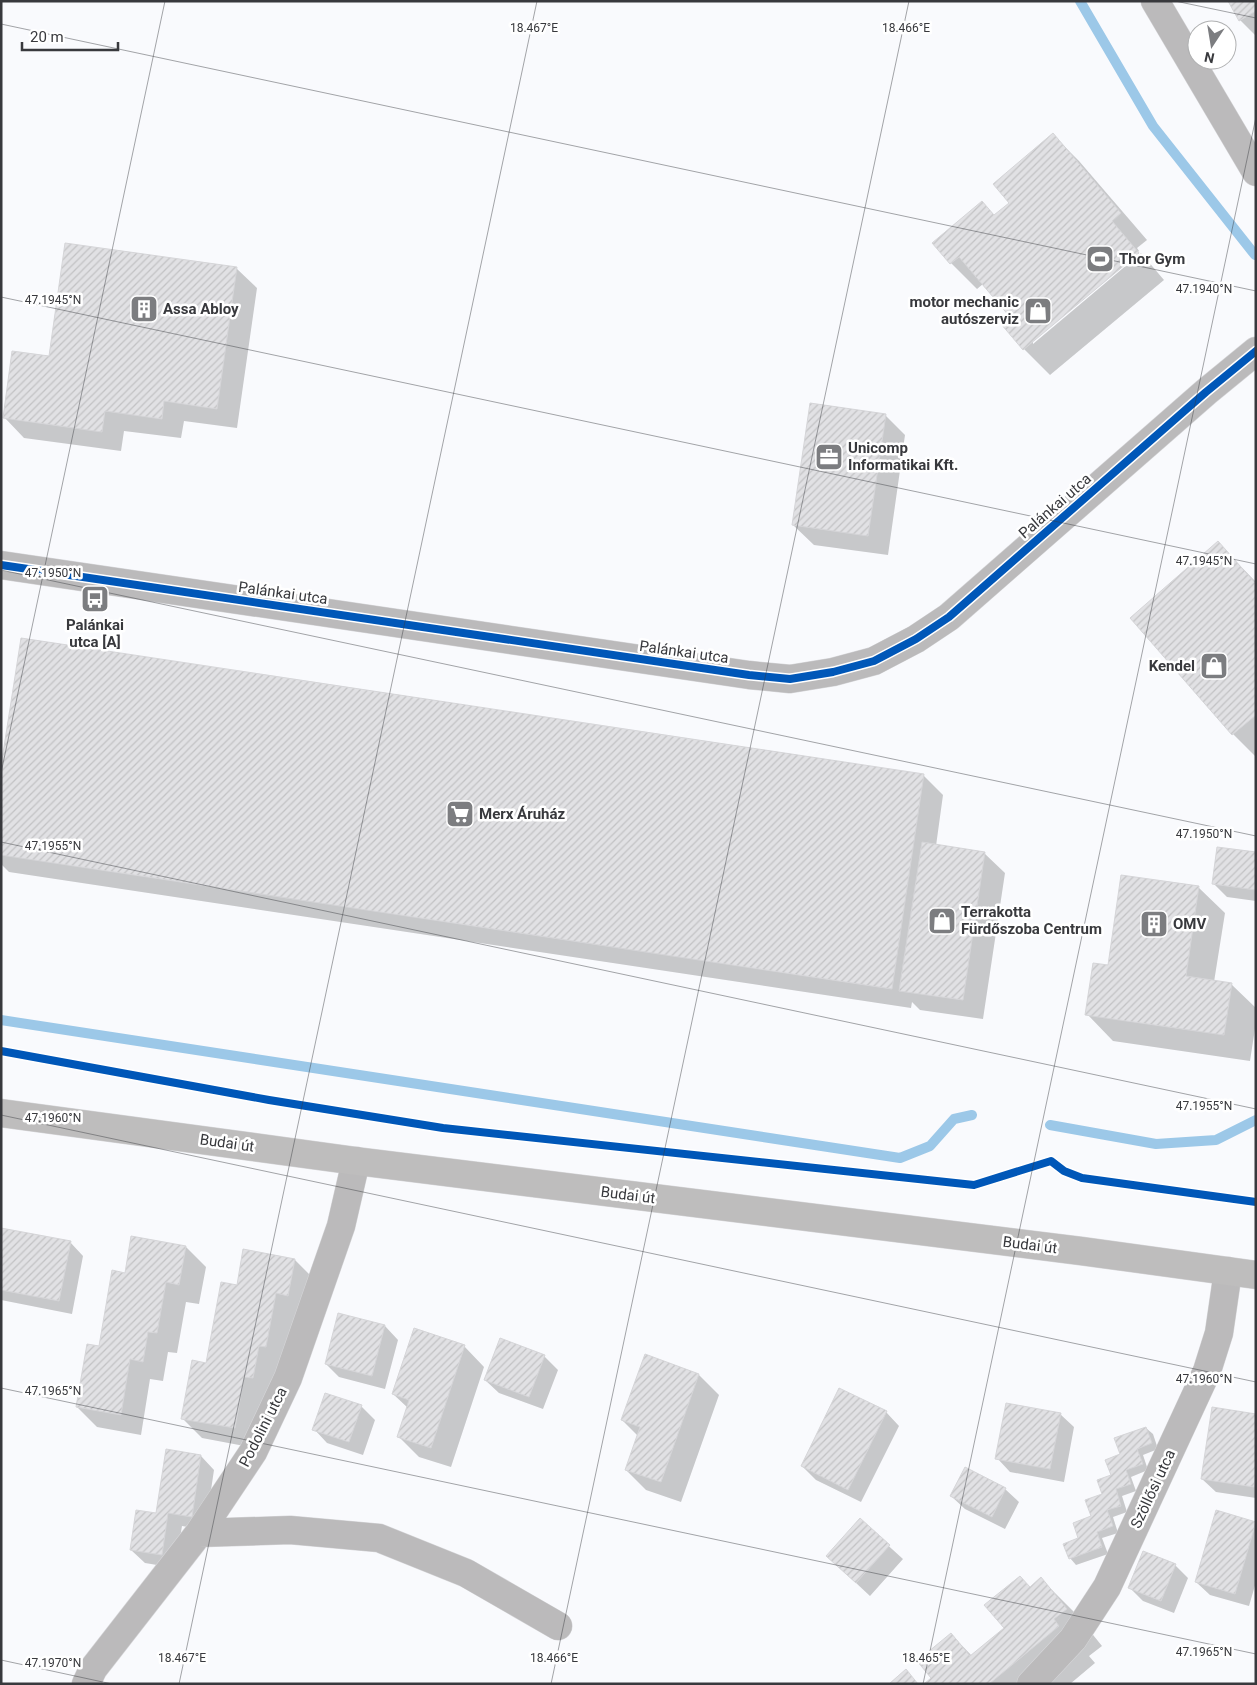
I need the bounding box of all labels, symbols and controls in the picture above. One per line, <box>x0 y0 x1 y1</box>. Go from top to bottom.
scale bar <box>22 20 119 52</box>
north arrow <box>1187 20 1237 70</box>
text: 18.467°E <box>510 21 558 35</box>
text: 18.466°E <box>882 21 930 35</box>
text: 20 m <box>30 28 64 46</box>
text: N <box>1203 49 1216 67</box>
sports icon: Thor Gym <box>1085 244 1115 274</box>
place label: Thor Gym <box>1119 250 1185 268</box>
text: 47.1940°N <box>1176 282 1232 296</box>
text: 47.1945°N <box>25 293 81 307</box>
place label: motor mechanic autószerviz <box>909 293 1019 328</box>
building icon: Assa Abloy <box>129 294 159 324</box>
shop icon: motor mechanic autószerviz <box>1023 296 1053 326</box>
place label: Assa Abloy <box>163 300 239 318</box>
place label: Unicomp Informatikai Kft. <box>848 439 958 474</box>
office icon: Unicomp Informatikai Kft. <box>814 442 844 472</box>
street label: Palánkai utca <box>1015 470 1095 542</box>
text: 47.1945°N <box>1176 554 1232 568</box>
text: 47.1950°N <box>25 566 81 580</box>
street label: Palánkai utca <box>237 578 329 608</box>
bus stop icon: Palánkai utca [A] <box>80 584 110 614</box>
place label: Palánkai utca [A] <box>66 616 124 651</box>
street label: Palánkai utca <box>638 637 730 667</box>
shop icon: Kendel <box>1199 651 1229 681</box>
place label: Kendel <box>1149 657 1195 675</box>
supermarket icon: Merx Áruház <box>445 799 475 829</box>
place label: Merx Áruház <box>479 805 565 823</box>
text: 47.1950°N <box>1176 827 1232 841</box>
text: 47.1955°N <box>25 839 81 853</box>
place label: Terrakotta Fürdőszoba Centrum <box>961 903 1102 938</box>
shop icon: Terrakotta Fürdőszoba Centrum <box>927 906 957 936</box>
building icon: OMV <box>1139 909 1169 939</box>
place label: OMV <box>1173 915 1206 933</box>
text: 47.1955°N <box>1176 1099 1232 1113</box>
text: 47.1960°N <box>25 1111 81 1125</box>
street label: Budai út <box>199 1130 255 1156</box>
street label: Budai út <box>600 1183 656 1207</box>
street label: Budai út <box>1002 1233 1058 1257</box>
text: 47.1960°N <box>1176 1372 1232 1386</box>
text: 47.1965°N <box>25 1384 81 1398</box>
street label: Podolini utca <box>235 1384 291 1470</box>
street label: Szöllősi utca <box>1127 1447 1179 1531</box>
text: 47.1965°N <box>1176 1645 1232 1659</box>
text: 18.467°E <box>158 1651 206 1665</box>
text: 18.466°E <box>530 1651 578 1665</box>
text: 18.465°E <box>902 1651 950 1665</box>
text: 47.1970°N <box>25 1656 81 1670</box>

